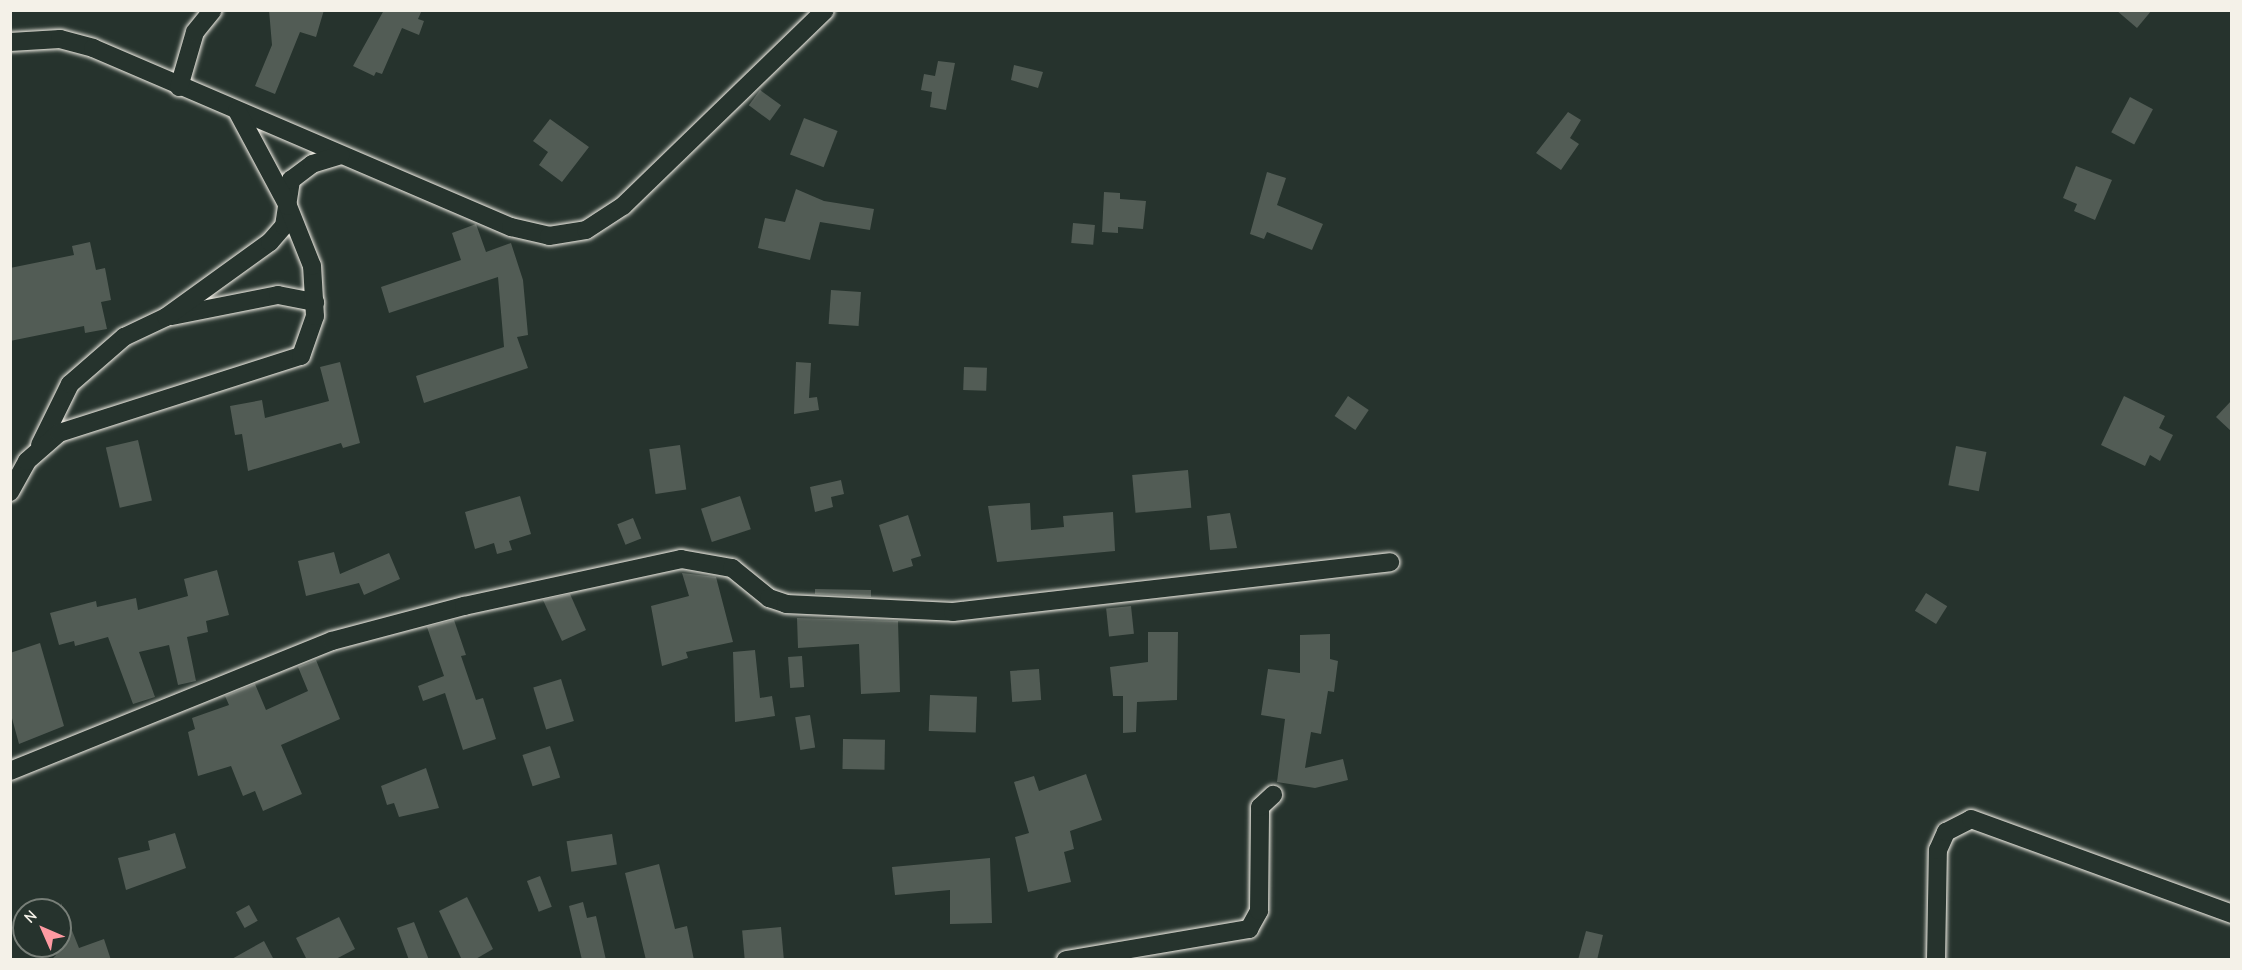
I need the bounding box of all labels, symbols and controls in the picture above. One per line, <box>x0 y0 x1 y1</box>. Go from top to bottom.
north arrow <box>12 898 72 958</box>
text: N <box>21 907 41 927</box>

